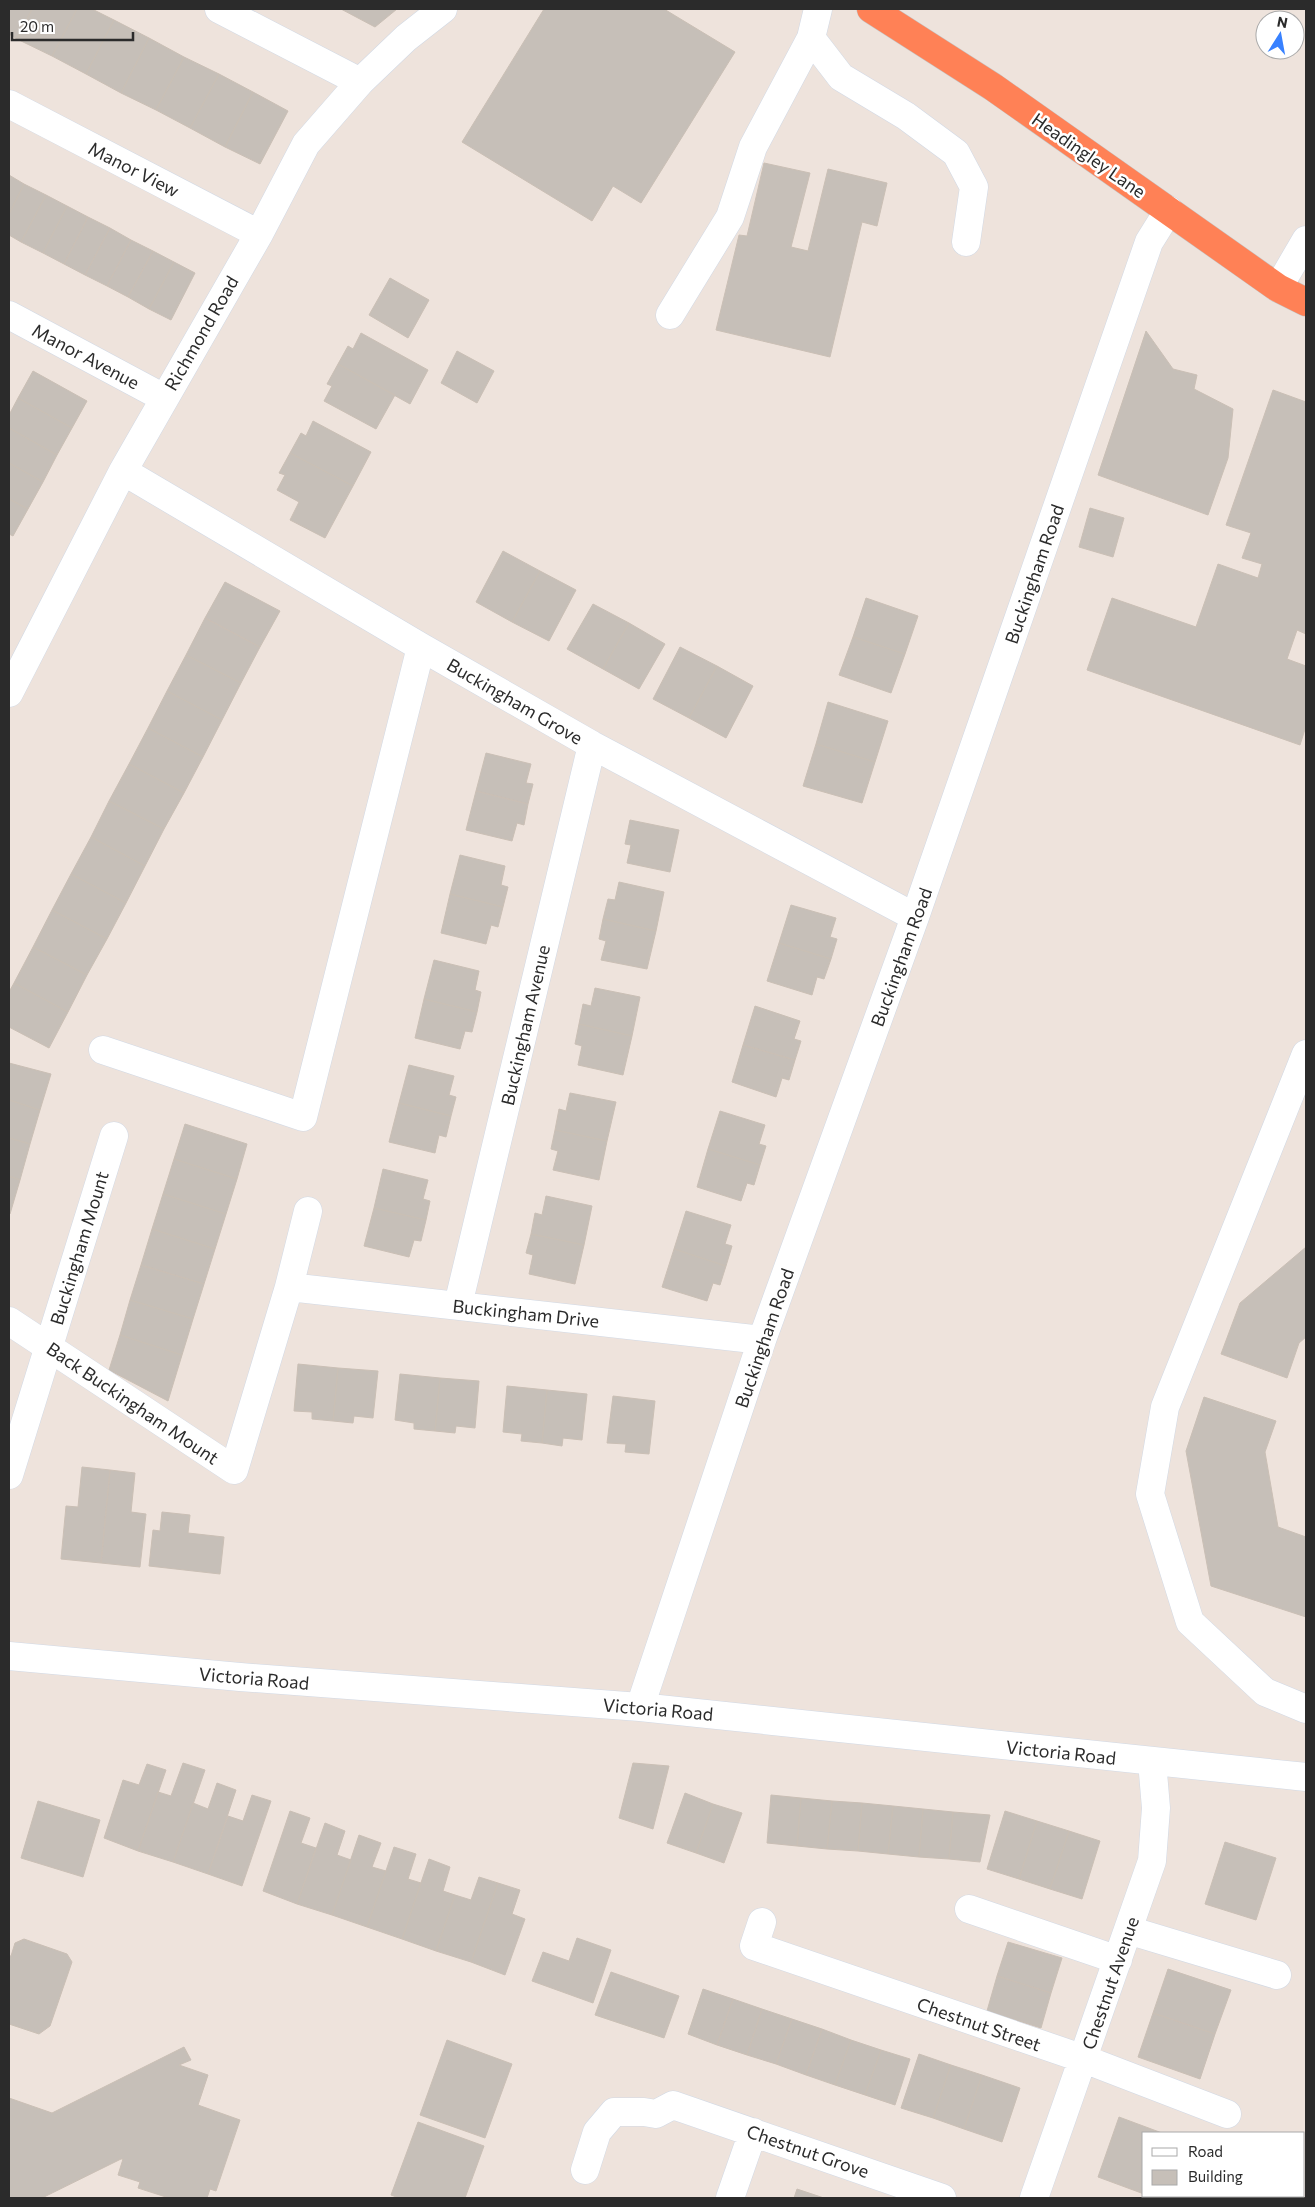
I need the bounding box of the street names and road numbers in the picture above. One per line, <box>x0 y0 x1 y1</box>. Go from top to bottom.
street label: Headingley Lane <box>1028 108 1150 202</box>
street label: Manor View <box>85 137 183 201</box>
street label: Richmond Road <box>159 272 243 394</box>
street label: Manor Avenue <box>29 319 143 393</box>
street label: Buckingham Road <box>1000 501 1068 647</box>
street label: Buckingham Grove <box>443 653 587 749</box>
street label: Buckingham Road <box>866 885 936 1029</box>
street label: Buckingham Avenue <box>496 943 554 1107</box>
street label: Buckingham Mount <box>45 1168 113 1328</box>
street label: Buckingham Road <box>730 1265 798 1411</box>
street label: Buckingham Drive <box>452 1294 600 1332</box>
street label: Back Buckingham Mount <box>43 1337 223 1469</box>
street label: Victoria Road <box>198 1662 310 1694</box>
street label: Victoria Road <box>602 1693 714 1725</box>
street label: Victoria Road <box>1005 1735 1117 1769</box>
street label: Chestnut Avenue <box>1077 1914 1143 2052</box>
street label: Chestnut Street <box>914 1992 1044 2056</box>
street label: Chestnut Grove <box>744 2120 872 2182</box>

